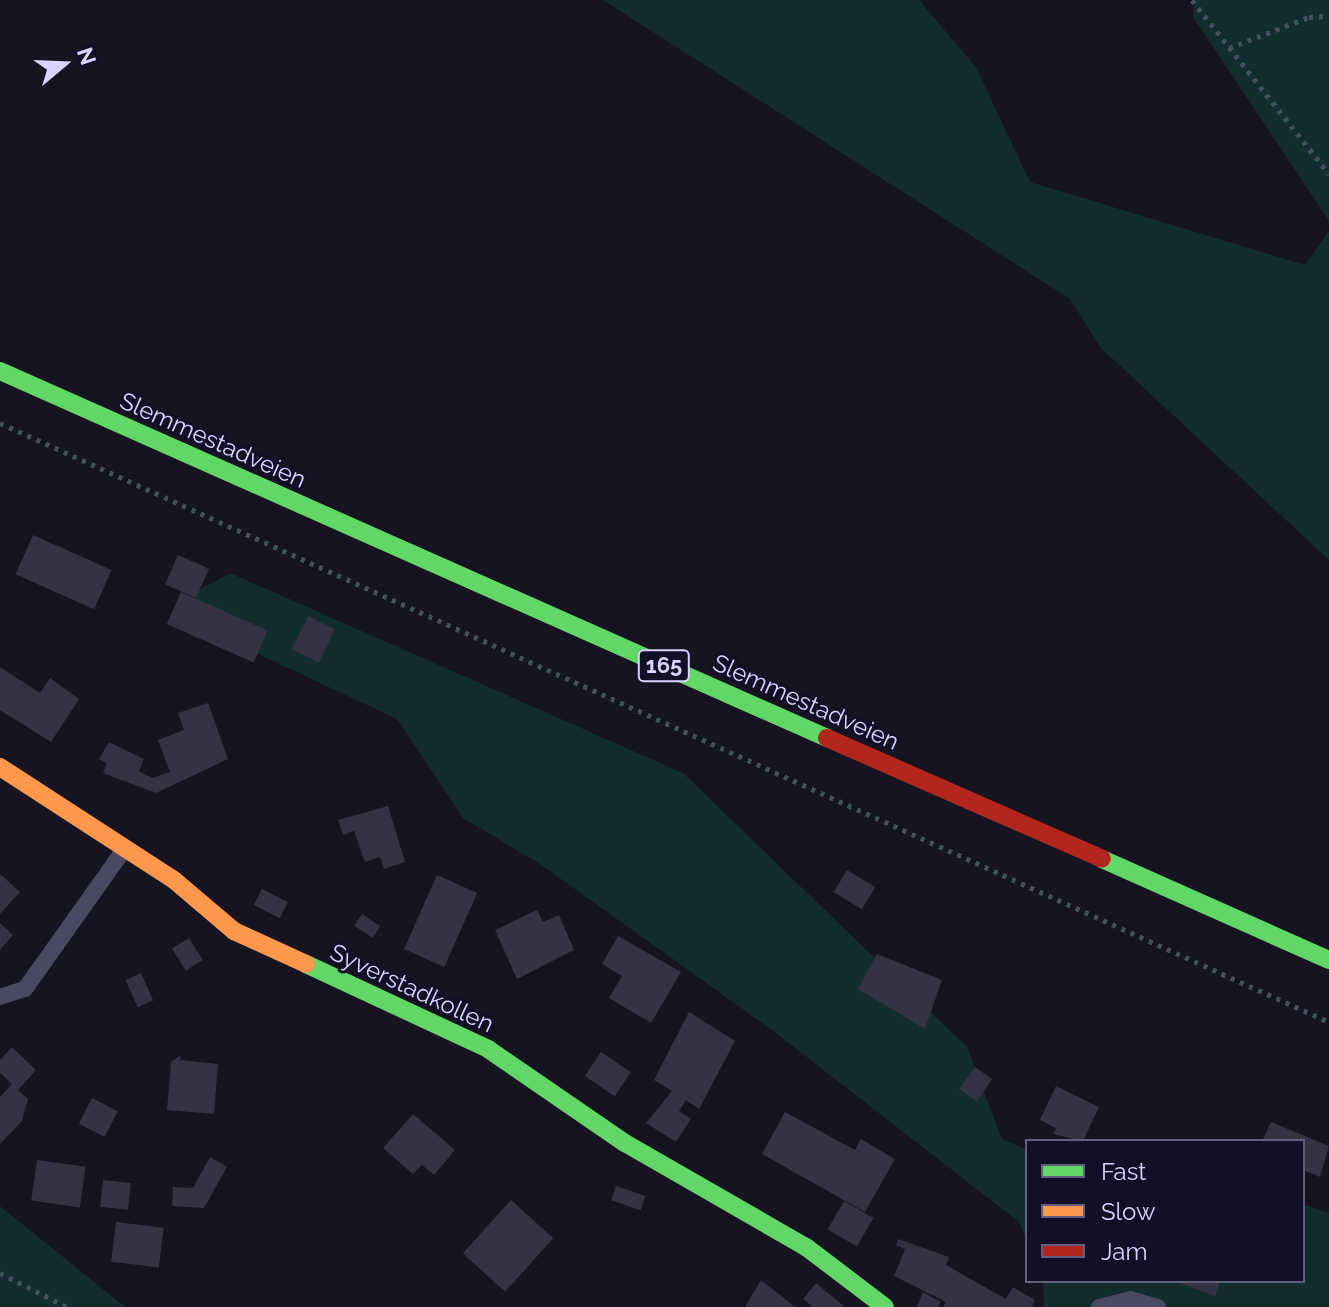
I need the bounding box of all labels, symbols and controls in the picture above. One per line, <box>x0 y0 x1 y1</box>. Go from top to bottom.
north arrow <box>24 24 104 104</box>
text: N <box>72 44 102 68</box>
street label: Slemmestadveien <box>115 386 311 494</box>
road number: 165 <box>636 648 692 684</box>
street label: Slemmestadveien <box>708 648 904 756</box>
street label: Syverstadkollen <box>326 938 498 1038</box>
legend <box>1025 1139 1305 1283</box>
text: Fast <box>1101 1157 1146 1186</box>
text: Slow <box>1101 1197 1155 1226</box>
text: Jam <box>1101 1237 1147 1266</box>

